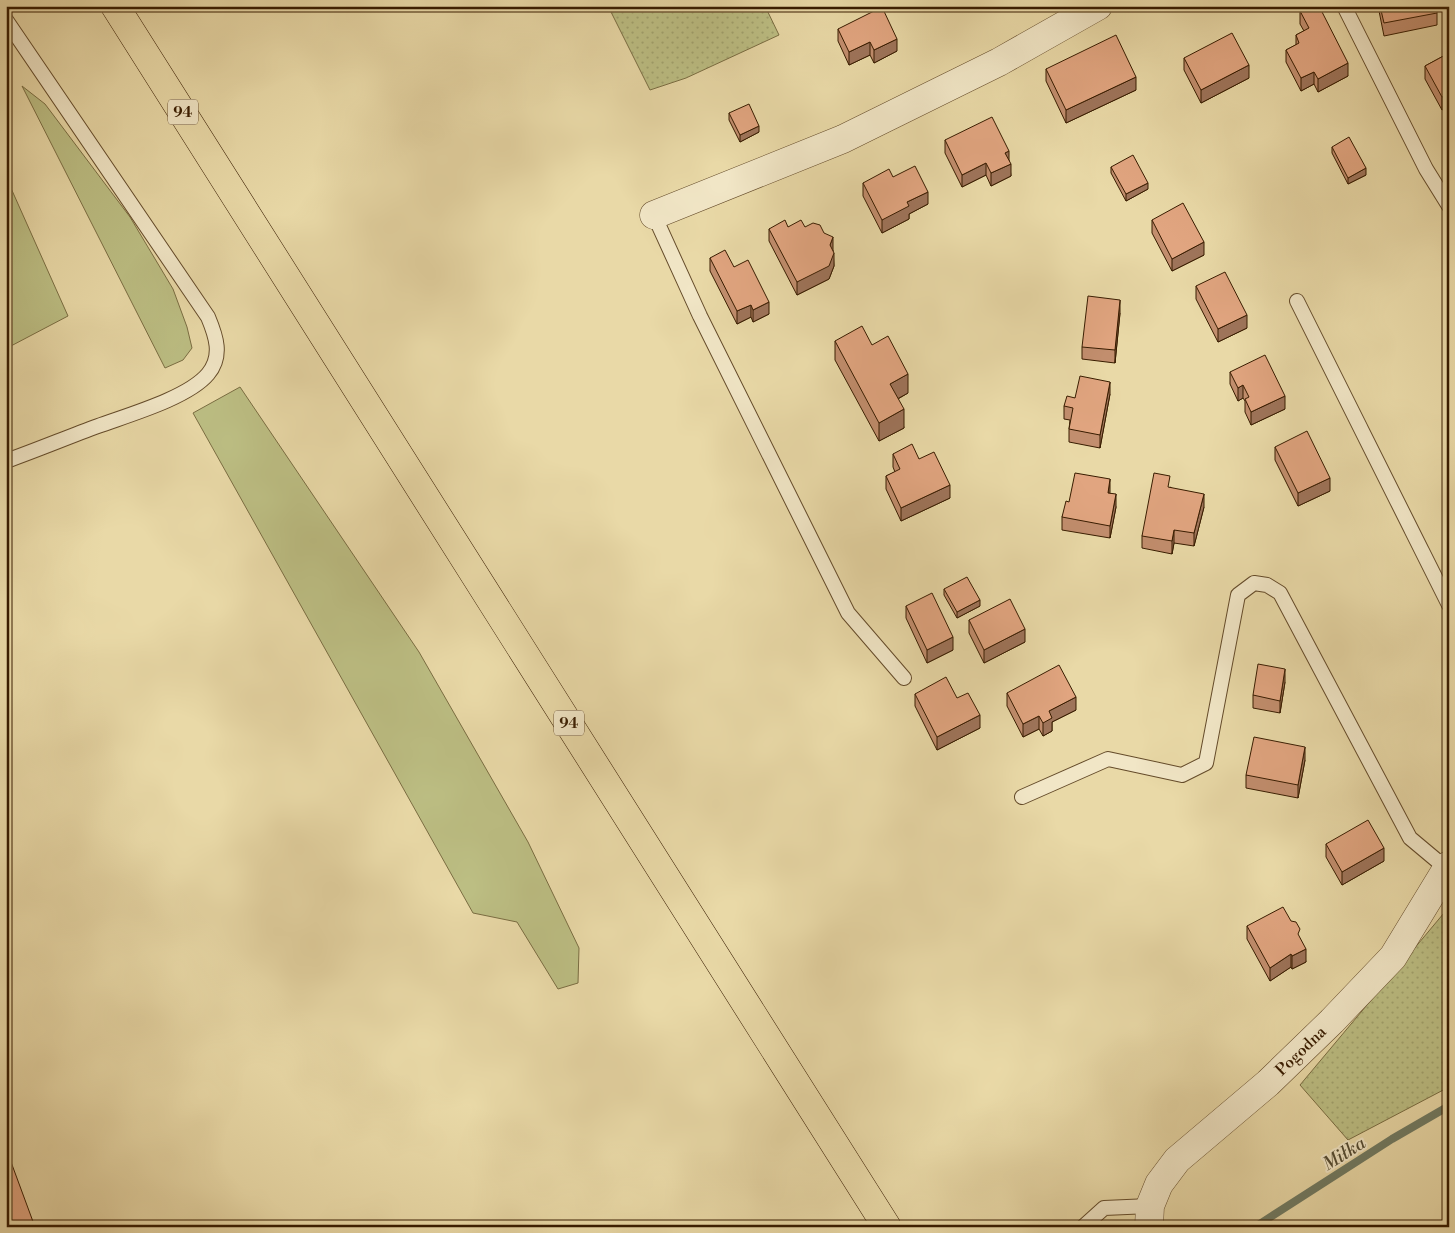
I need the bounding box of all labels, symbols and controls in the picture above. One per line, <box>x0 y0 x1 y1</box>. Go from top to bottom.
road number: 94 <box>168 100 198 124</box>
road number: 94 <box>554 710 584 736</box>
street label: Pogodna <box>1271 1021 1331 1080</box>
water label: Miłka <box>1318 1131 1371 1176</box>

